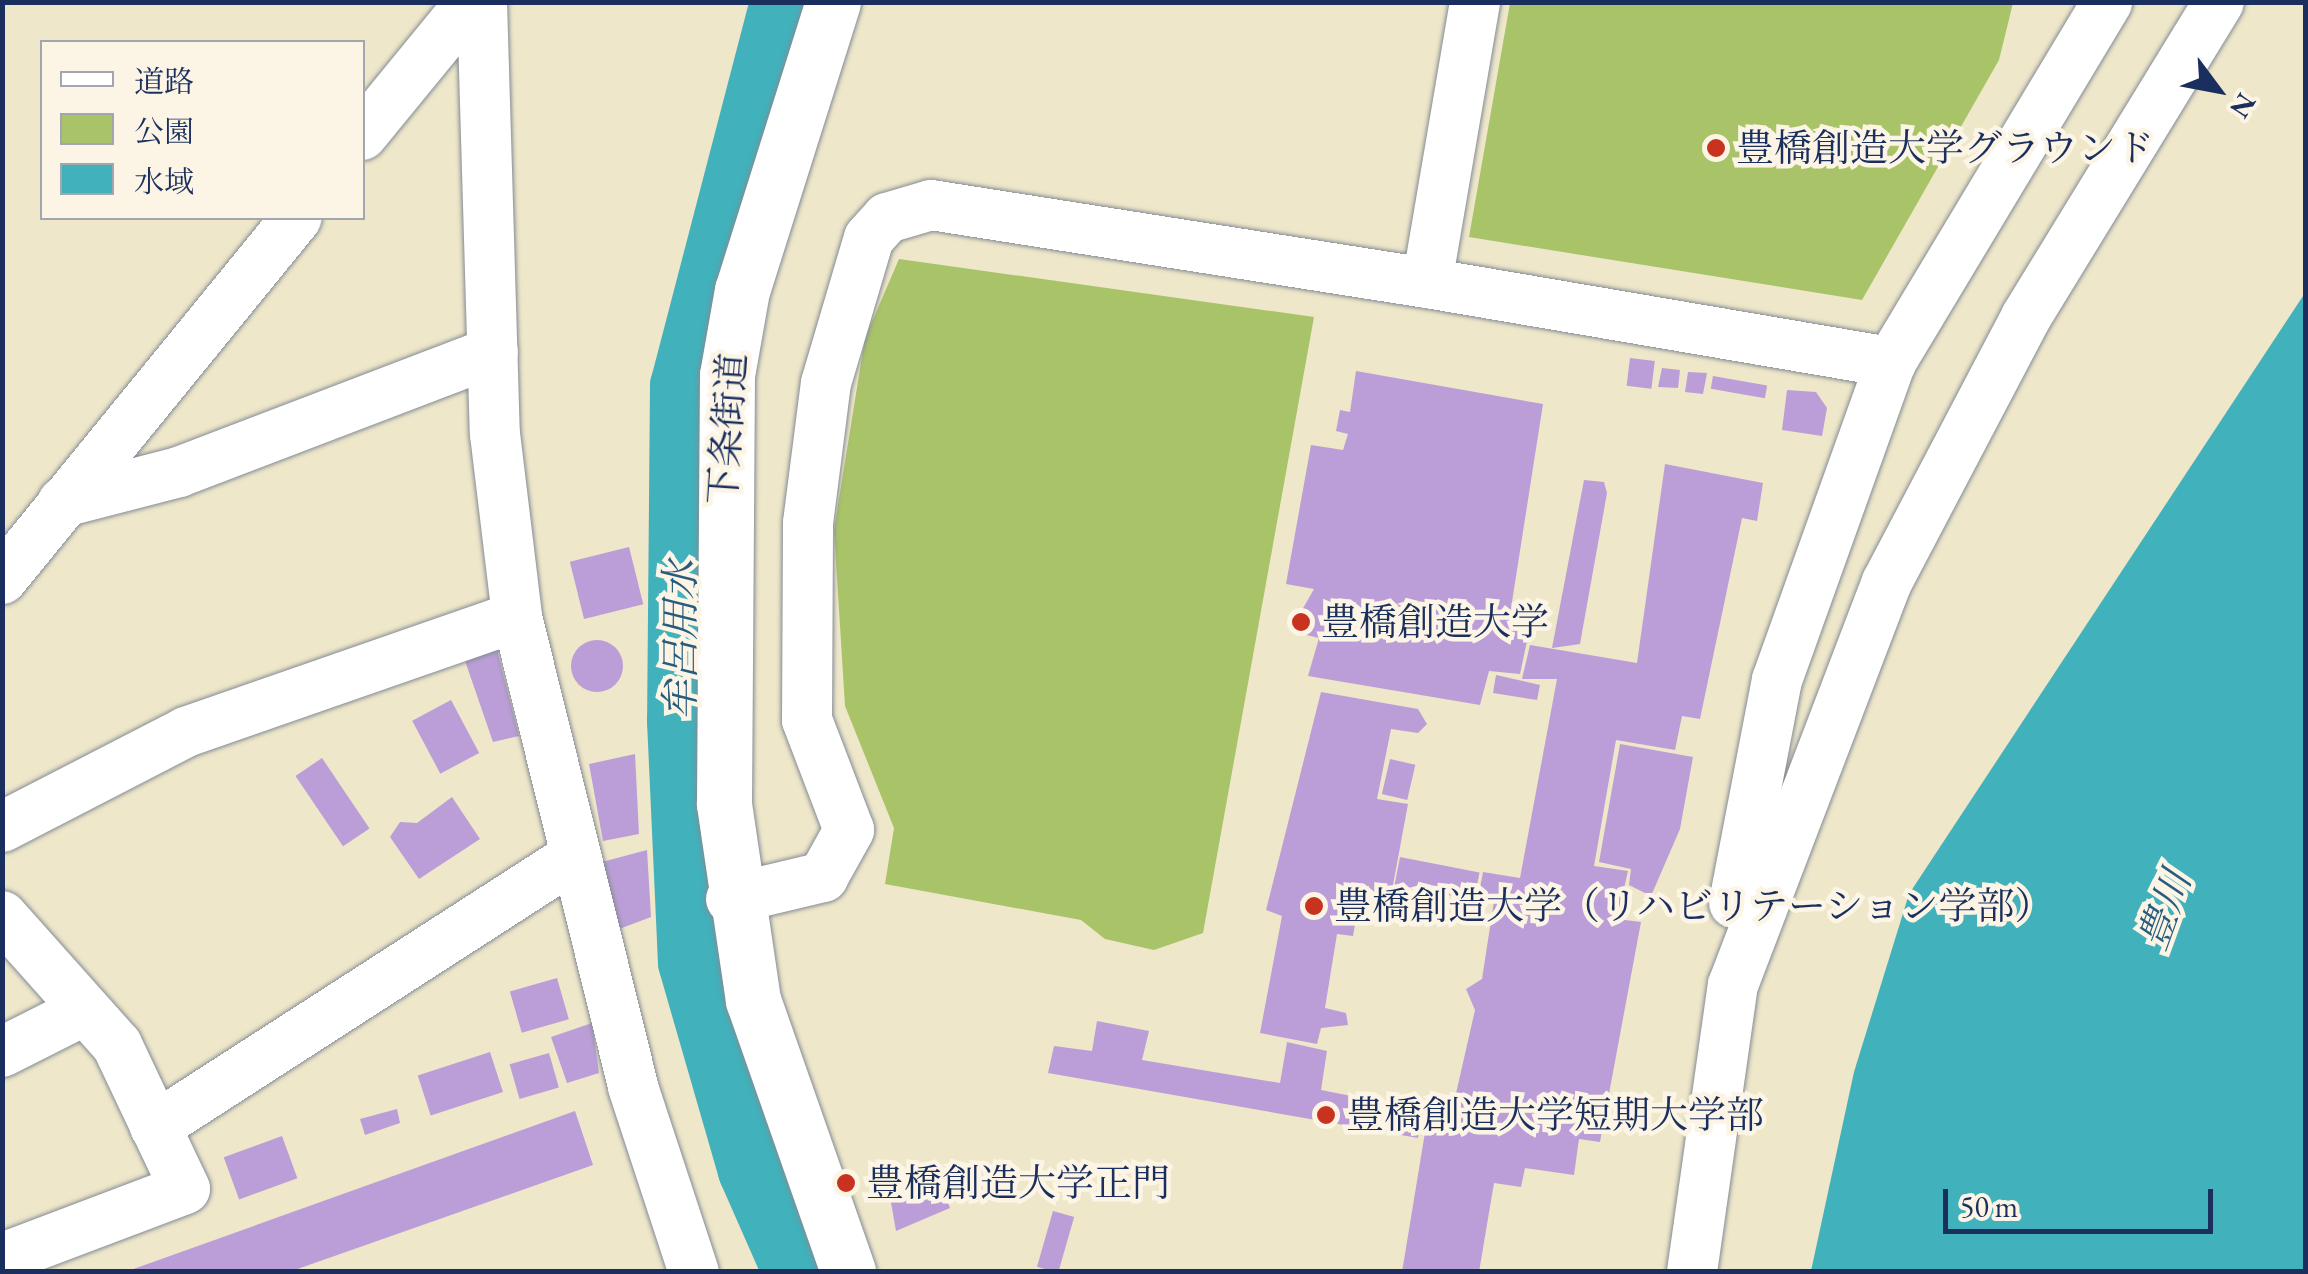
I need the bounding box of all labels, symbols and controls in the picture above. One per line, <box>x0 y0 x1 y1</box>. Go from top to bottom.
legend <box>40 40 365 220</box>
north arrow <box>2168 40 2268 140</box>
text: 道路 <box>134 62 194 101</box>
text: N <box>2222 87 2265 125</box>
text: 公園 <box>134 112 194 151</box>
place label: 豊橋創造大学グラウンド <box>1736 125 2154 171</box>
marker: 豊橋創造大学グラウンド <box>1705 137 1727 159</box>
text: 水域 <box>134 162 194 201</box>
street label: 下条街道 <box>699 352 755 506</box>
water label: 牟呂用水 <box>656 560 704 720</box>
place label: 豊橋創造大学 <box>1321 599 1549 645</box>
marker: 豊橋創造大学 <box>1290 611 1312 633</box>
water label: 豊川 <box>2128 864 2200 956</box>
place label: 豊橋創造大学（リハビリテーション学部） <box>1334 883 2056 929</box>
marker: 豊橋創造大学（リハビリテーション学部） <box>1303 895 1325 917</box>
place label: 豊橋創造大学短期大学部 <box>1346 1092 1764 1138</box>
marker: 豊橋創造大学短期大学部 <box>1315 1104 1337 1126</box>
place label: 豊橋創造大学正門 <box>866 1160 1170 1206</box>
scale bar <box>1948 1169 2218 1231</box>
marker: 豊橋創造大学正門 <box>835 1172 857 1194</box>
text: 50 m <box>1960 1187 2018 1226</box>

